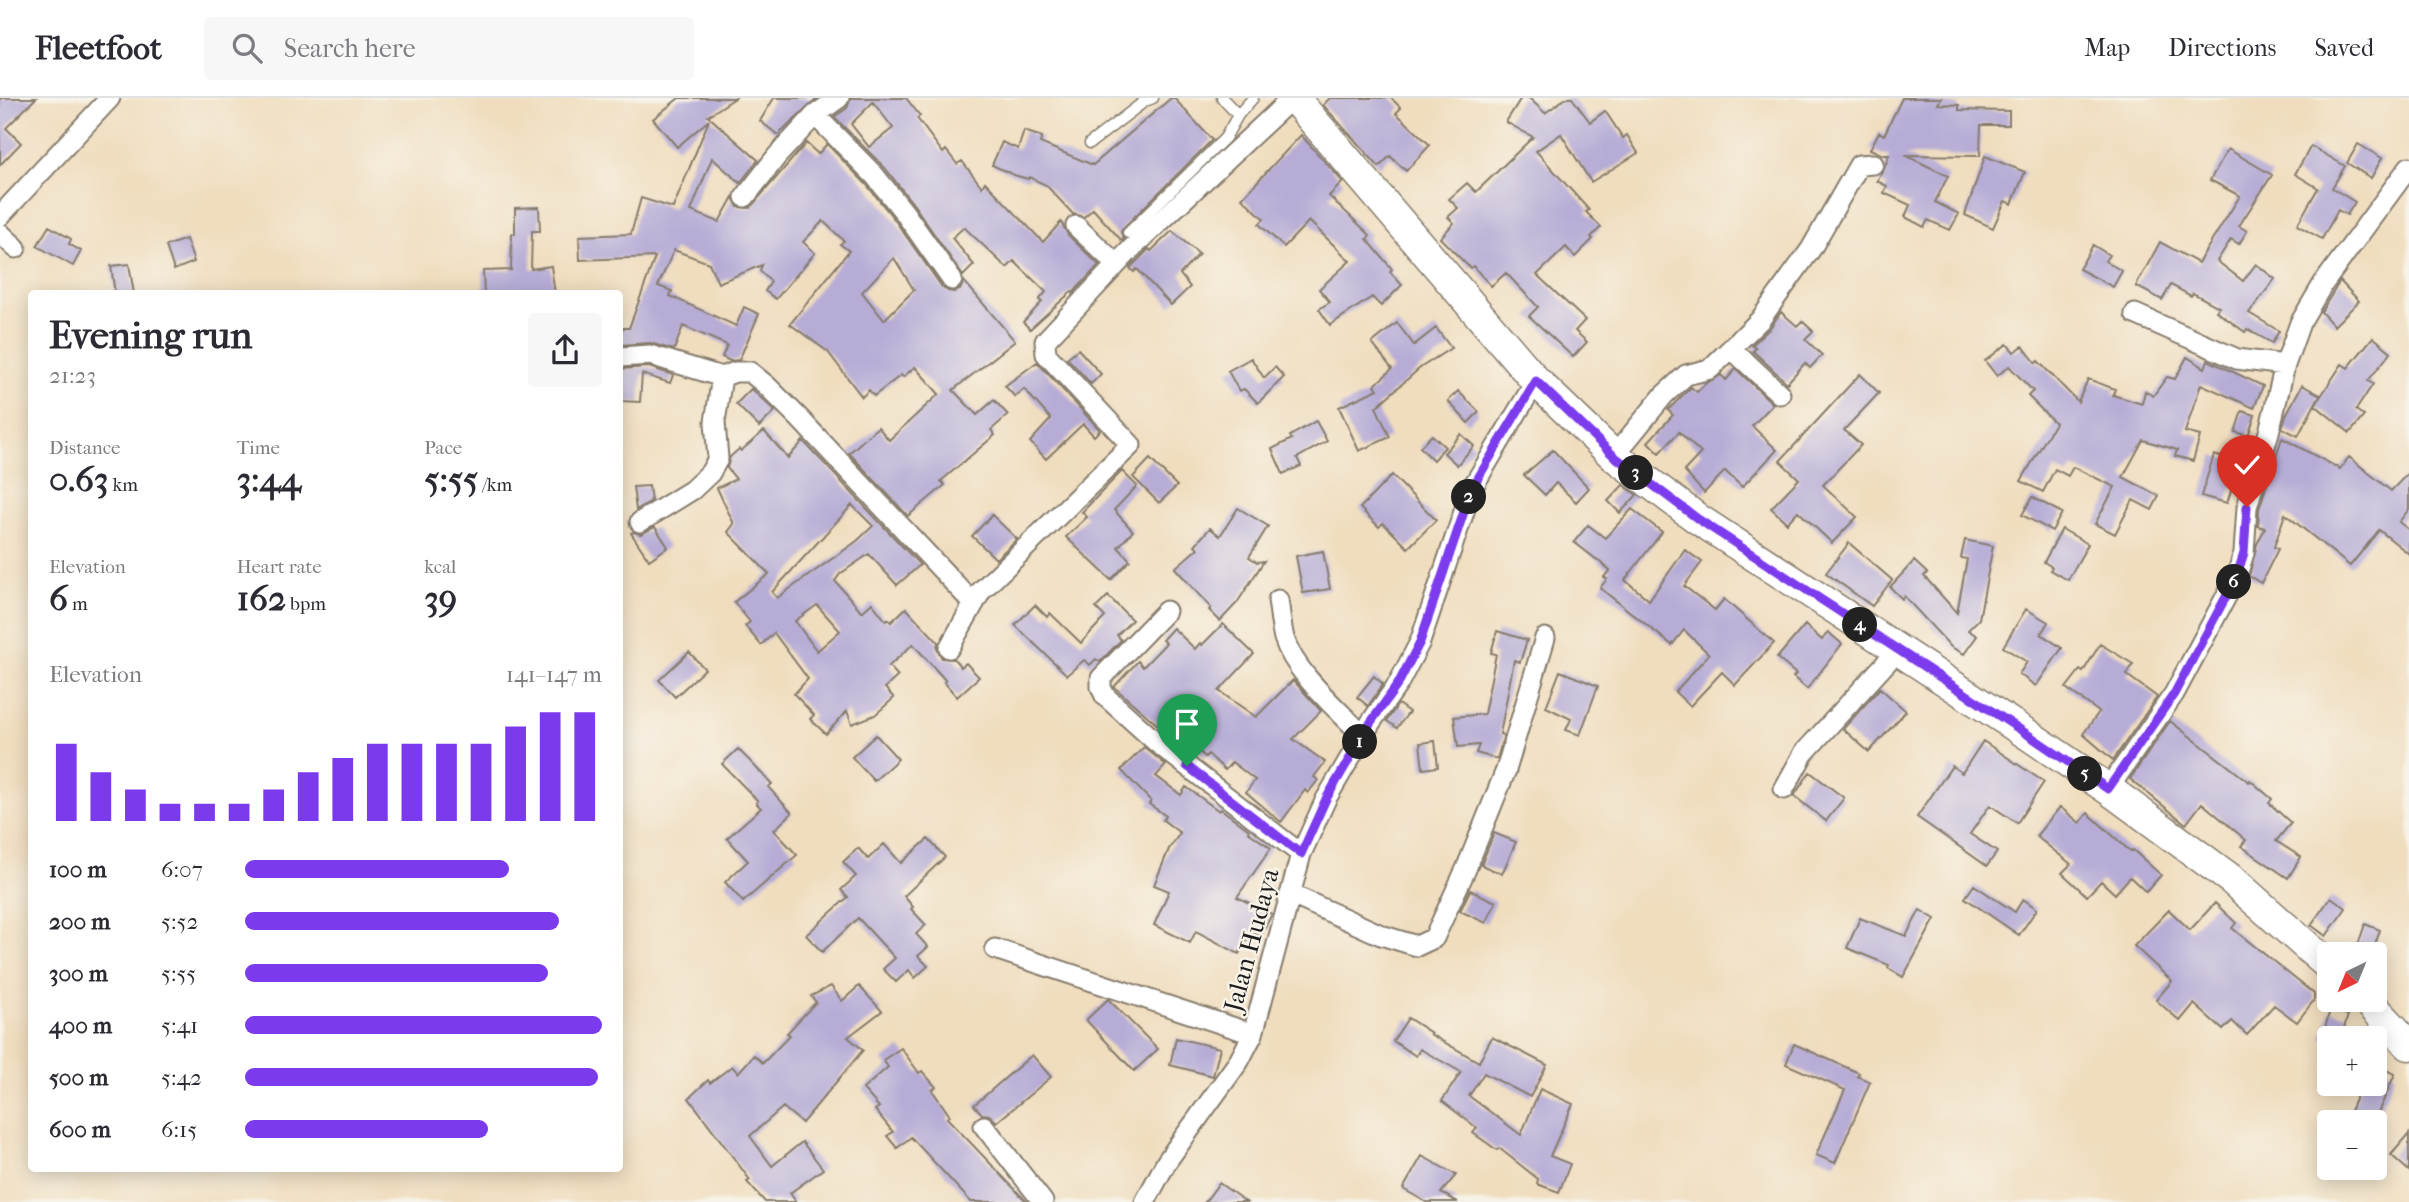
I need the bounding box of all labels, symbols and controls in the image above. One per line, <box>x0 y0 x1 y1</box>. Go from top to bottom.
search box <box>204 17 694 80</box>
text: Fleetfoot <box>35 29 162 68</box>
icon: search <box>228 29 266 67</box>
text: Search here <box>284 33 416 64</box>
text: Map <box>2084 34 2130 62</box>
text: Directions <box>2168 34 2276 62</box>
text: Saved <box>2314 34 2374 62</box>
text: Evening run <box>49 313 252 358</box>
button: share <box>528 313 602 387</box>
text: 21:23 <box>49 362 96 389</box>
pin <box>2217 435 2277 507</box>
text: Distance <box>49 437 120 459</box>
text: Time <box>237 437 280 459</box>
text: Pace <box>424 437 462 459</box>
icon: check <box>2228 446 2266 484</box>
pin: 3 <box>1618 456 1654 490</box>
text: 0.63 <box>49 459 108 500</box>
text: 3:44 <box>237 459 301 500</box>
text: 5:55 <box>424 459 478 500</box>
text: 3 <box>1632 461 1639 483</box>
text: km <box>108 474 138 496</box>
text: /km <box>478 474 512 496</box>
pin: 2 <box>1452 480 1486 514</box>
text: 2 <box>1464 485 1473 507</box>
text: Elevation <box>49 556 126 578</box>
text: Heart rate <box>237 556 322 578</box>
text: kcal <box>424 556 456 578</box>
pin: 6 <box>2216 564 2252 600</box>
text: 6 <box>2228 570 2239 592</box>
text: 6 <box>49 578 68 619</box>
text: 162 <box>237 578 286 619</box>
text: 39 <box>424 578 457 619</box>
text: m <box>68 593 88 615</box>
text: bpm <box>286 593 326 615</box>
pin: 4 <box>1842 608 1878 642</box>
text: 4 <box>1854 613 1865 635</box>
text: Elevation <box>49 661 142 688</box>
text: 141–147 m <box>506 661 602 688</box>
pin <box>1157 694 1217 766</box>
icon: arrive <box>1168 705 1206 743</box>
pin: 1 <box>1342 724 1378 760</box>
text: 1 <box>1356 730 1363 752</box>
pin: 5 <box>2068 756 2102 792</box>
text: 5 <box>2080 762 2089 784</box>
text: 100 m <box>49 856 107 883</box>
text: 6:07 <box>161 856 203 883</box>
street label: Jalan Hudaya <box>1217 864 1286 1017</box>
text: 200 m <box>49 908 110 935</box>
text: 5:52 <box>161 908 198 935</box>
north arrow <box>2317 942 2387 1012</box>
map controls <box>2317 942 2387 1180</box>
text: 300 m <box>49 960 108 987</box>
text: 5:55 <box>161 960 196 987</box>
text: 400 m <box>49 1012 112 1039</box>
text: 5:41 <box>161 1012 198 1039</box>
button: + <box>2317 1026 2387 1096</box>
text: 500 m <box>49 1064 108 1091</box>
text: 5:42 <box>161 1064 202 1091</box>
button: − <box>2317 1110 2387 1180</box>
text: 600 m <box>49 1116 111 1143</box>
text: 6:15 <box>161 1116 197 1143</box>

